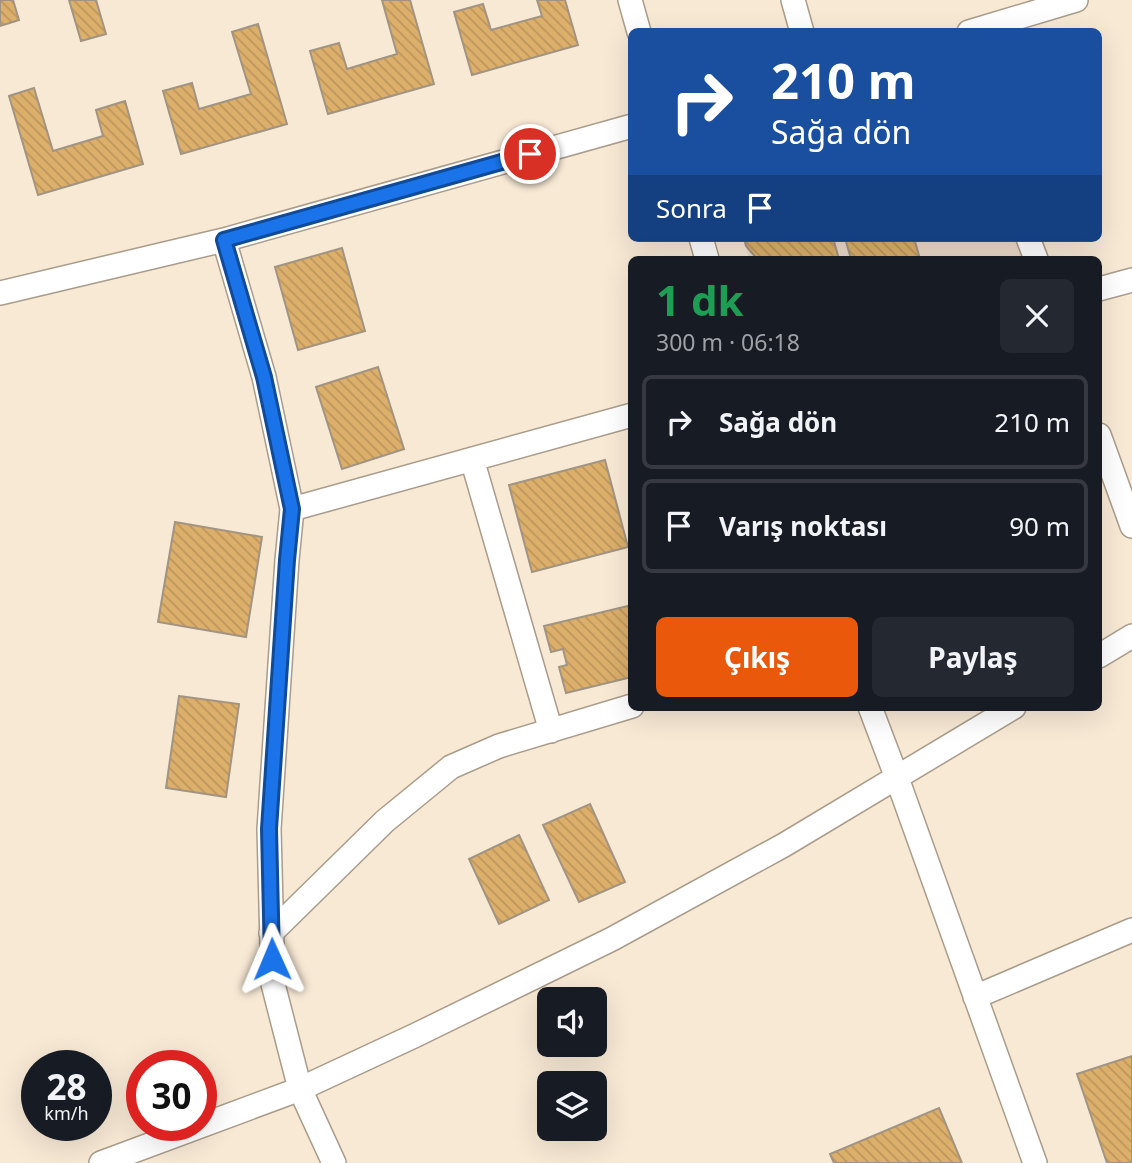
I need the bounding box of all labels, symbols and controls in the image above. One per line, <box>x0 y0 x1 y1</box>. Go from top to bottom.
text: 210 m <box>771 47 916 113</box>
icon: right <box>656 56 747 147</box>
text: Sağa dön <box>771 110 911 153</box>
pin <box>500 124 560 184</box>
icon: arrive <box>511 135 549 173</box>
icon: arrive <box>741 189 779 227</box>
text: Sonra <box>656 190 727 226</box>
text: 1 dk <box>656 271 744 328</box>
button: close <box>1000 279 1074 353</box>
text: 300 m · 06:18 <box>656 326 800 358</box>
icon: right <box>660 403 698 441</box>
text: Sağa dön <box>719 404 837 440</box>
text: 210 m <box>994 404 1070 440</box>
icon: arrive <box>660 507 698 545</box>
text: Varış noktası <box>719 508 887 544</box>
text: 90 m <box>1009 508 1070 544</box>
button: Çıkış <box>656 617 858 697</box>
button: Paylaş <box>872 617 1074 697</box>
position arrow <box>235 922 309 996</box>
map controls <box>537 987 607 1141</box>
button: sound <box>537 987 607 1057</box>
speed limit sign: 30 <box>126 1050 217 1141</box>
text: 28 <box>46 1063 87 1110</box>
button: layers <box>537 1071 607 1141</box>
text: km/h <box>44 1101 89 1125</box>

